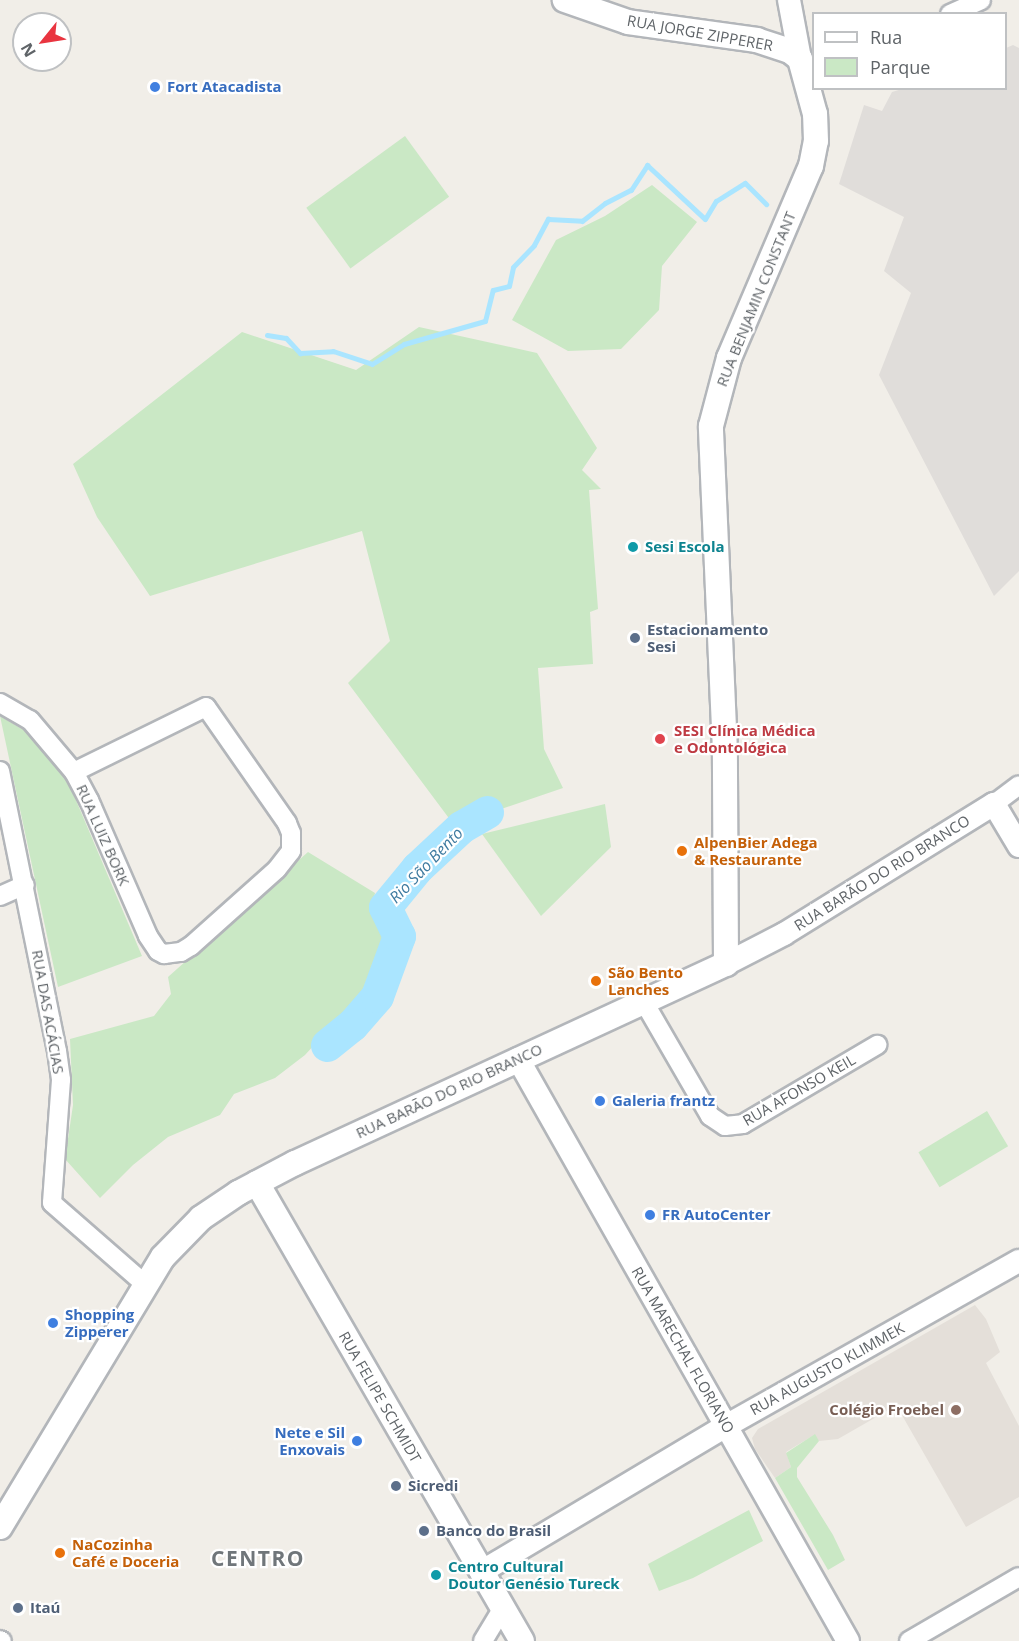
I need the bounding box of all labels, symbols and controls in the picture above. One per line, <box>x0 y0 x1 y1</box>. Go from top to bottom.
street label: RUA JORGE ZIPPERER <box>626 11 774 55</box>
north arrow <box>12 12 72 72</box>
legend <box>812 12 1007 90</box>
text: Rua <box>870 25 902 49</box>
text: N <box>15 39 41 61</box>
text: Parque <box>870 55 930 79</box>
place label: Fort Atacadista <box>167 78 282 96</box>
marker: Fort Atacadista <box>148 80 162 94</box>
street label: RUA BENJAMIN CONSTANT <box>713 209 799 389</box>
place label: Sesi Escola <box>645 538 725 556</box>
marker: Sesi Escola <box>626 540 640 554</box>
place label: Estacionamento Sesi <box>647 620 768 655</box>
marker: Estacionamento Sesi <box>628 631 642 645</box>
place label: SESI Clínica Médica e Odontológica <box>674 721 815 756</box>
marker: SESI Clínica Médica e Odontológica <box>651 730 669 748</box>
street label: RUA LUIZ BORK <box>73 782 133 888</box>
street label: RUA BARÃO DO RIO BRANCO <box>791 811 973 935</box>
water label: Rio São Bento <box>385 823 467 907</box>
place label: AlpenBier Adega & Restaurante <box>694 833 818 868</box>
marker: AlpenBier Adega & Restaurante <box>675 844 689 858</box>
street label: RUA DAS ACÁCIAS <box>28 948 68 1076</box>
place label: São Bento Lanches <box>608 963 683 998</box>
marker: São Bento Lanches <box>589 974 603 988</box>
street label: RUA BARÃO DO RIO BRANCO <box>353 1040 545 1142</box>
street label: RUA AFONSO KEIL <box>739 1050 859 1130</box>
place label: Galeria frantz <box>612 1092 715 1110</box>
marker: Galeria frantz <box>593 1094 607 1108</box>
place label: FR AutoCenter <box>662 1206 771 1224</box>
marker: FR AutoCenter <box>643 1208 657 1222</box>
street label: RUA MARECHAL FLORIANO <box>628 1264 738 1436</box>
place label: Shopping Zipperer <box>65 1305 134 1340</box>
marker: Shopping Zipperer <box>46 1316 60 1330</box>
street label: RUA AUGUSTO KLIMMEK <box>747 1319 907 1419</box>
street label: RUA FELIPE SCHMIDT <box>335 1328 425 1466</box>
place label: Colégio Froebel <box>829 1401 944 1419</box>
marker: Colégio Froebel <box>949 1403 963 1417</box>
place label: Nete e Sil Enxovais <box>274 1423 345 1458</box>
marker: Nete e Sil Enxovais <box>350 1434 364 1448</box>
place label: Sicredi <box>408 1477 458 1495</box>
marker: Sicredi <box>389 1479 403 1493</box>
place label: Banco do Brasil <box>436 1522 551 1540</box>
marker: Banco do Brasil <box>417 1524 431 1538</box>
place label: NaCozinha Café e Doceria <box>72 1535 179 1570</box>
district label: CENTRO <box>211 1545 305 1571</box>
marker: NaCozinha Café e Doceria <box>53 1546 67 1560</box>
place label: Centro Cultural Doutor Genésio Tureck <box>448 1557 620 1592</box>
marker: Centro Cultural Doutor Genésio Tureck <box>429 1568 443 1582</box>
place label: Itaú <box>30 1599 60 1617</box>
marker: Itaú <box>11 1601 25 1615</box>

